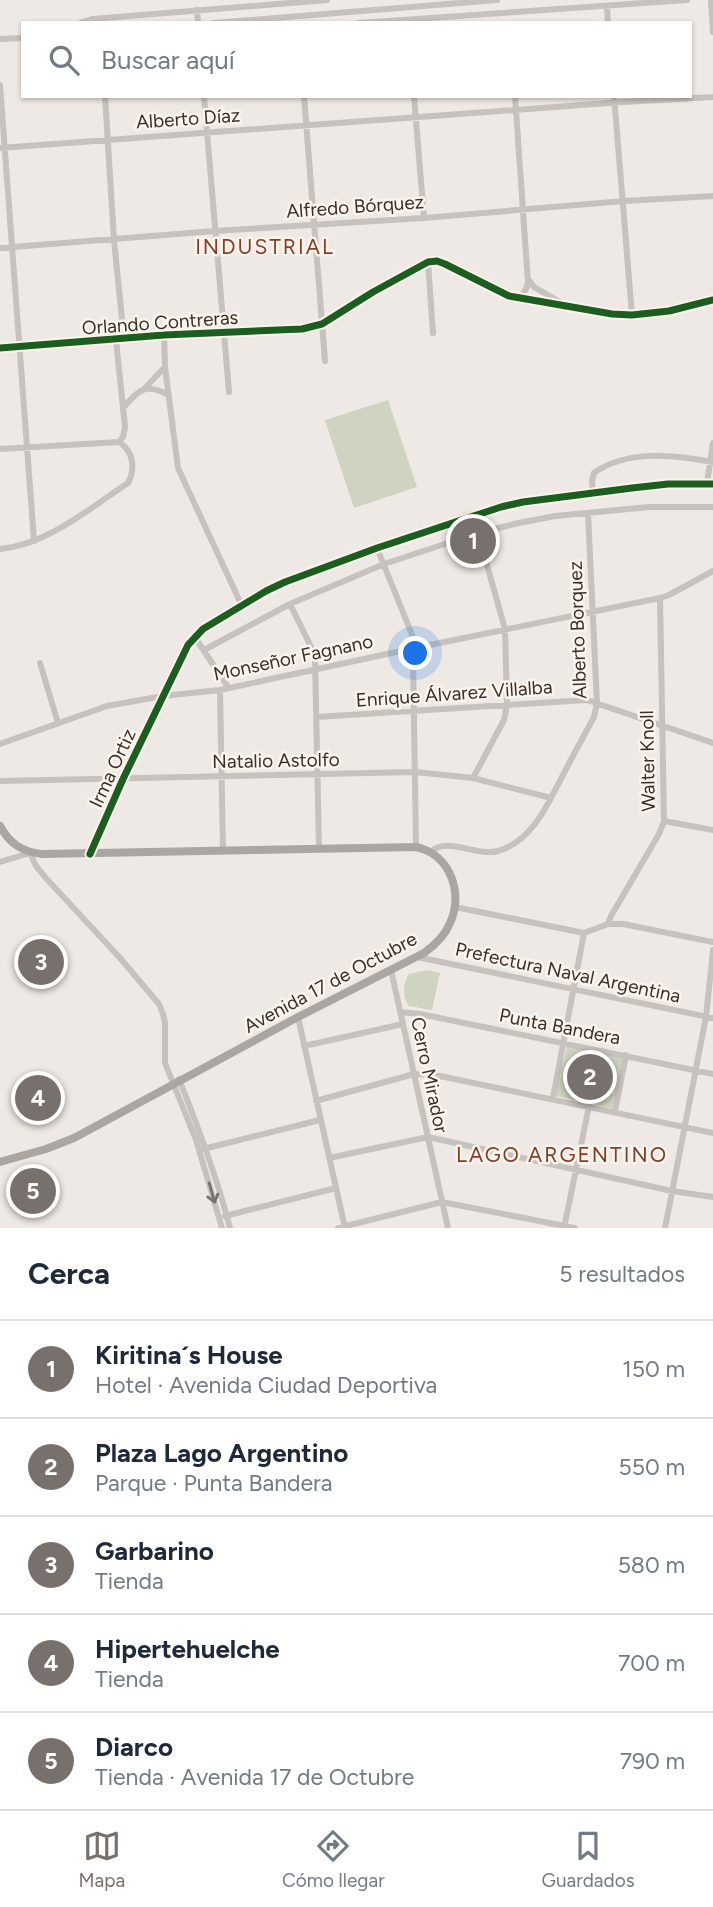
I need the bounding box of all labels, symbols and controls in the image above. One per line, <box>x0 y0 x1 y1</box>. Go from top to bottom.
search box <box>21 21 692 98</box>
icon: search <box>45 41 83 79</box>
text: Buscar aquí <box>101 44 235 76</box>
street label: Alberto Díaz <box>135 103 241 134</box>
street label: Alfredo Bórquez <box>285 190 425 223</box>
district label: INDUSTRIAL <box>195 234 335 259</box>
street label: Orlando Contreras <box>81 306 239 339</box>
pin: 1 <box>450 515 496 567</box>
street label: Alberto Borquez <box>564 561 591 699</box>
street label: Monseñor Fagnano <box>211 629 375 686</box>
your location <box>398 636 432 670</box>
street label: Enrique Álvarez Villalba <box>355 675 553 712</box>
street label: Walter Knoll <box>635 710 660 812</box>
street label: Irma Ortiz <box>84 725 141 811</box>
street label: Natalio Astolfo <box>212 748 340 773</box>
street label: Avenida 17 de Octubre <box>240 927 421 1038</box>
pin: 3 <box>18 936 64 988</box>
street label: Prefectura Naval Argentina <box>453 937 683 1008</box>
street label: Punta Bandera <box>497 1003 623 1050</box>
street label: Cerro Mirador <box>406 1015 453 1136</box>
pin: 2 <box>567 1051 613 1103</box>
pin: 4 <box>15 1072 61 1124</box>
district label: LAGO ARGENTINO <box>456 1142 668 1167</box>
pin: 5 <box>10 1165 56 1217</box>
one-way arrow <box>206 1182 219 1204</box>
text: Cerca <box>28 1255 110 1292</box>
text: 5 resultados <box>559 1260 685 1288</box>
text: Kiritina´s House <box>95 1339 283 1371</box>
text: 1 <box>46 1355 56 1383</box>
text: 150 m <box>622 1355 685 1383</box>
text: Hotel · Avenida Ciudad Deportiva <box>95 1371 437 1399</box>
text: Plaza Lago Argentino <box>95 1437 348 1469</box>
text: 2 <box>44 1453 58 1481</box>
text: 550 m <box>619 1453 685 1481</box>
text: Parque · Punta Bandera <box>95 1469 333 1497</box>
text: Garbarino <box>95 1535 214 1567</box>
text: 3 <box>45 1551 57 1579</box>
text: 580 m <box>618 1551 685 1579</box>
text: Tienda <box>95 1567 164 1595</box>
text: Hipertehuelche <box>95 1633 280 1665</box>
text: 4 <box>44 1649 58 1677</box>
text: 700 m <box>618 1649 685 1677</box>
text: Tienda <box>95 1665 164 1693</box>
text: Diarco <box>95 1731 173 1763</box>
text: 5 <box>44 1747 58 1775</box>
text: 790 m <box>620 1747 685 1775</box>
text: Tienda · Avenida 17 de Octubre <box>95 1763 414 1791</box>
tab: Mapa <box>78 1827 125 1892</box>
tab: Cómo llegar <box>282 1827 385 1892</box>
tab: Guardados <box>542 1827 635 1892</box>

